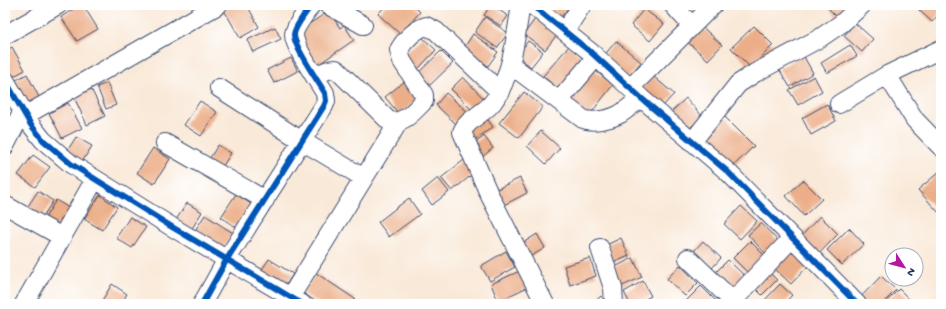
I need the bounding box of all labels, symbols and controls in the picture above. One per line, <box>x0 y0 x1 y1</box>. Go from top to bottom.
north arrow <box>884 247 924 287</box>
text: N <box>904 265 917 278</box>

